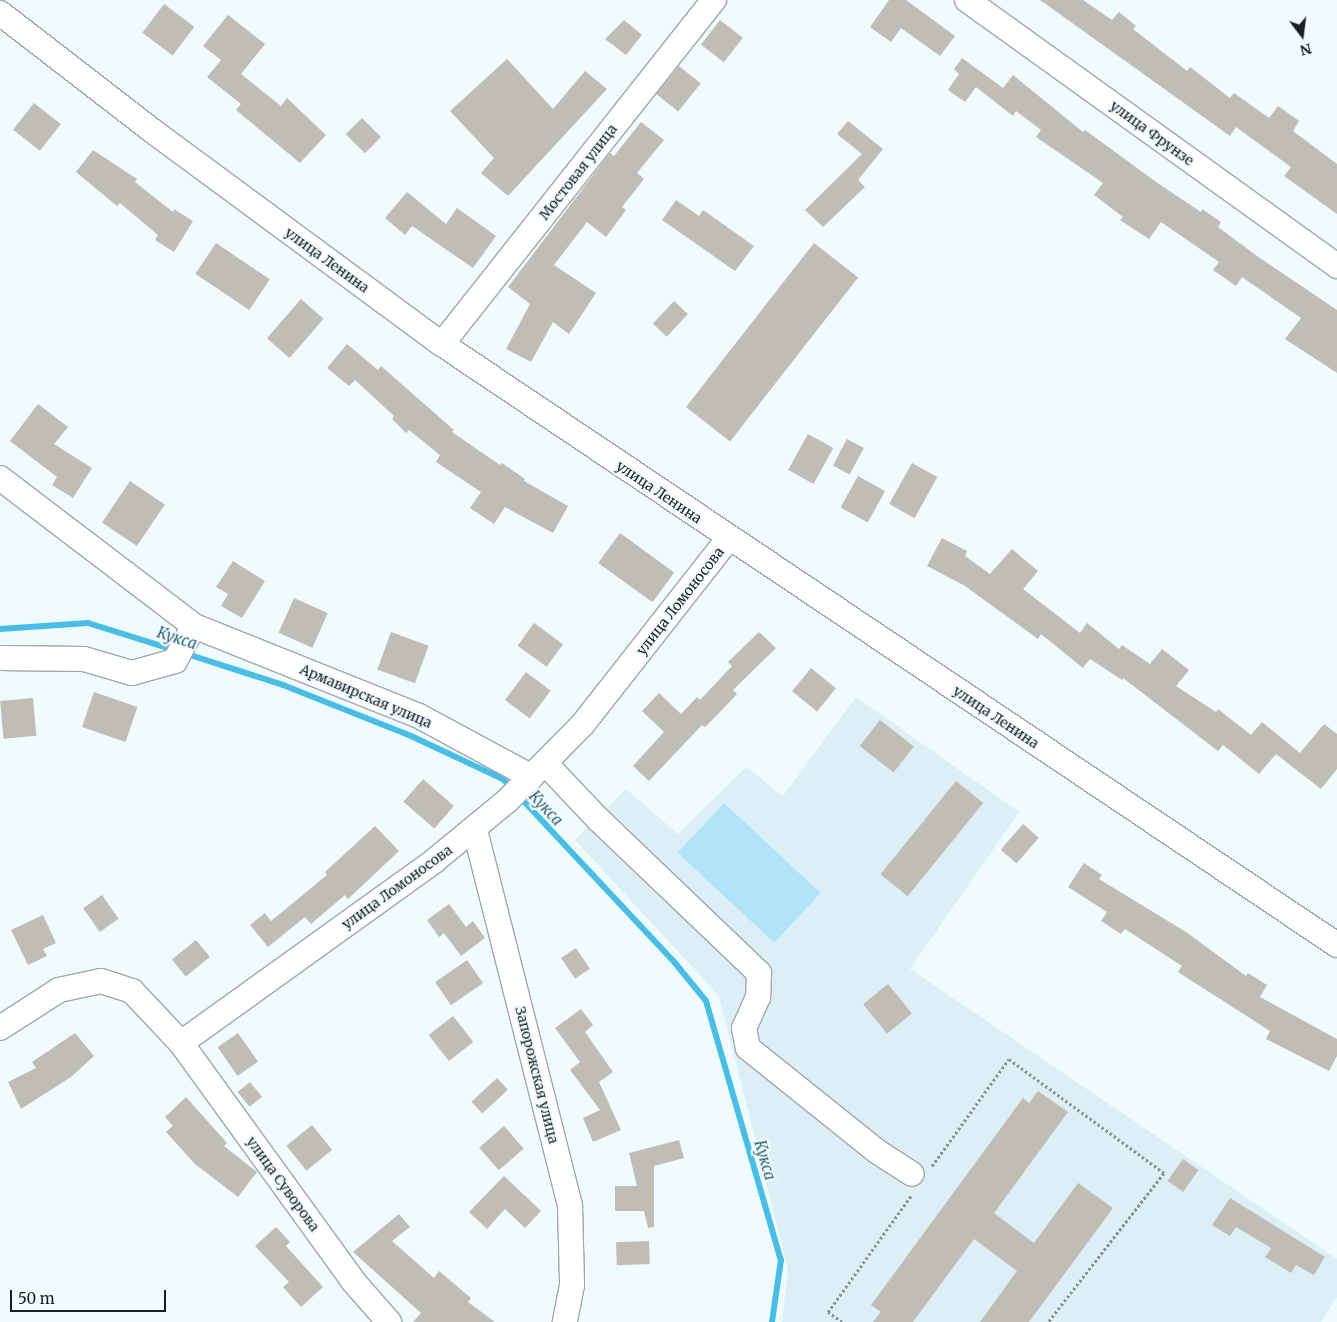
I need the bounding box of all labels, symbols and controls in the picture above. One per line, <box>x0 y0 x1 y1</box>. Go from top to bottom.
north arrow <box>1277 10 1327 60</box>
text: N <box>1298 39 1314 60</box>
street label: улица Фрунзе <box>1107 97 1197 169</box>
street label: Мостовая улица <box>535 121 621 223</box>
street label: улица Ленина <box>282 224 372 296</box>
street label: улица Ленина <box>613 457 705 527</box>
street label: улица Ломоносова <box>633 544 727 658</box>
water label: Кукса <box>155 623 199 653</box>
street label: Армавирская улица <box>297 661 435 731</box>
street label: улица Ленина <box>950 682 1042 752</box>
water label: Кукса <box>526 787 566 829</box>
street label: улица Ломоносова <box>339 841 455 933</box>
street label: Запорожская улица <box>512 1005 562 1145</box>
street label: улица Суворова <box>243 1133 323 1235</box>
water label: Кукса <box>751 1138 779 1182</box>
scale bar <box>12 1280 169 1312</box>
text: 50 m <box>18 1289 55 1308</box>

